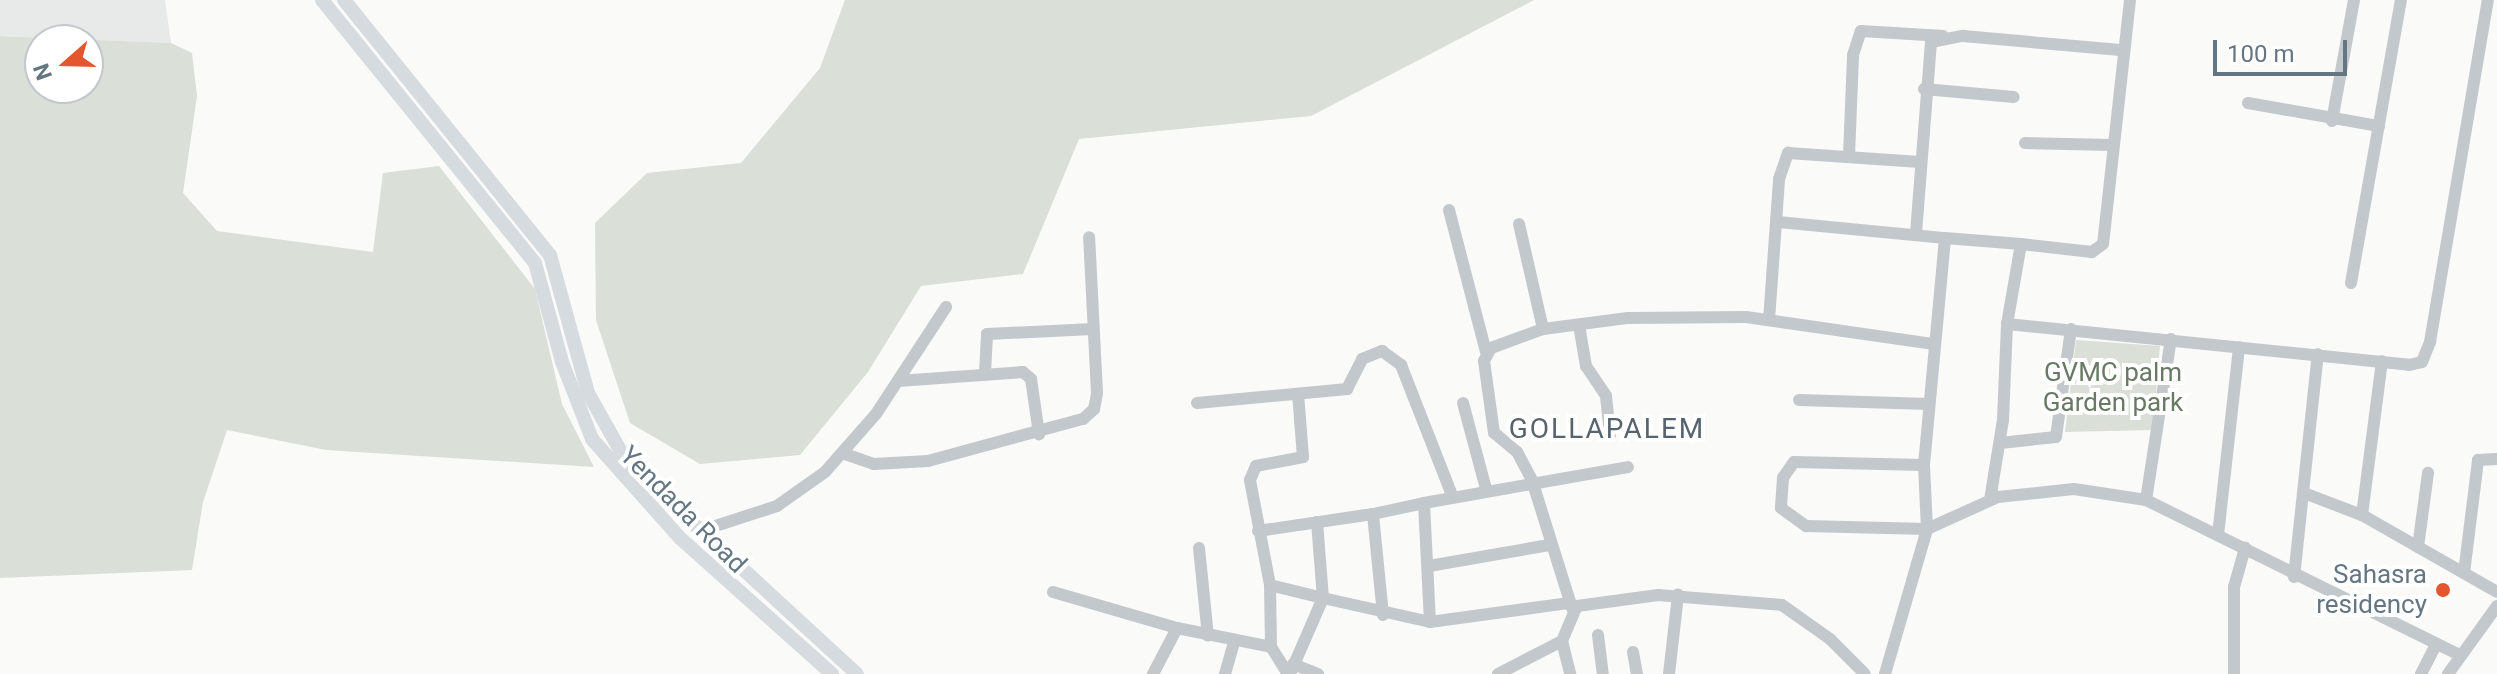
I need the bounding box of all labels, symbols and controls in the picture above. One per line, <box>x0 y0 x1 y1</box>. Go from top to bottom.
north arrow <box>24 24 104 104</box>
scale bar <box>2217 24 2351 74</box>
text: 100 m <box>2227 40 2294 68</box>
text: N <box>28 60 57 83</box>
park label: GVMC palm Garden park <box>2043 357 2183 418</box>
district label: GOLLAPALEM <box>1509 412 1705 446</box>
street label: Yendada Road <box>613 440 753 580</box>
place label: Sahasra residency <box>2316 559 2427 620</box>
marker: Sahasra residency <box>2434 581 2452 599</box>

